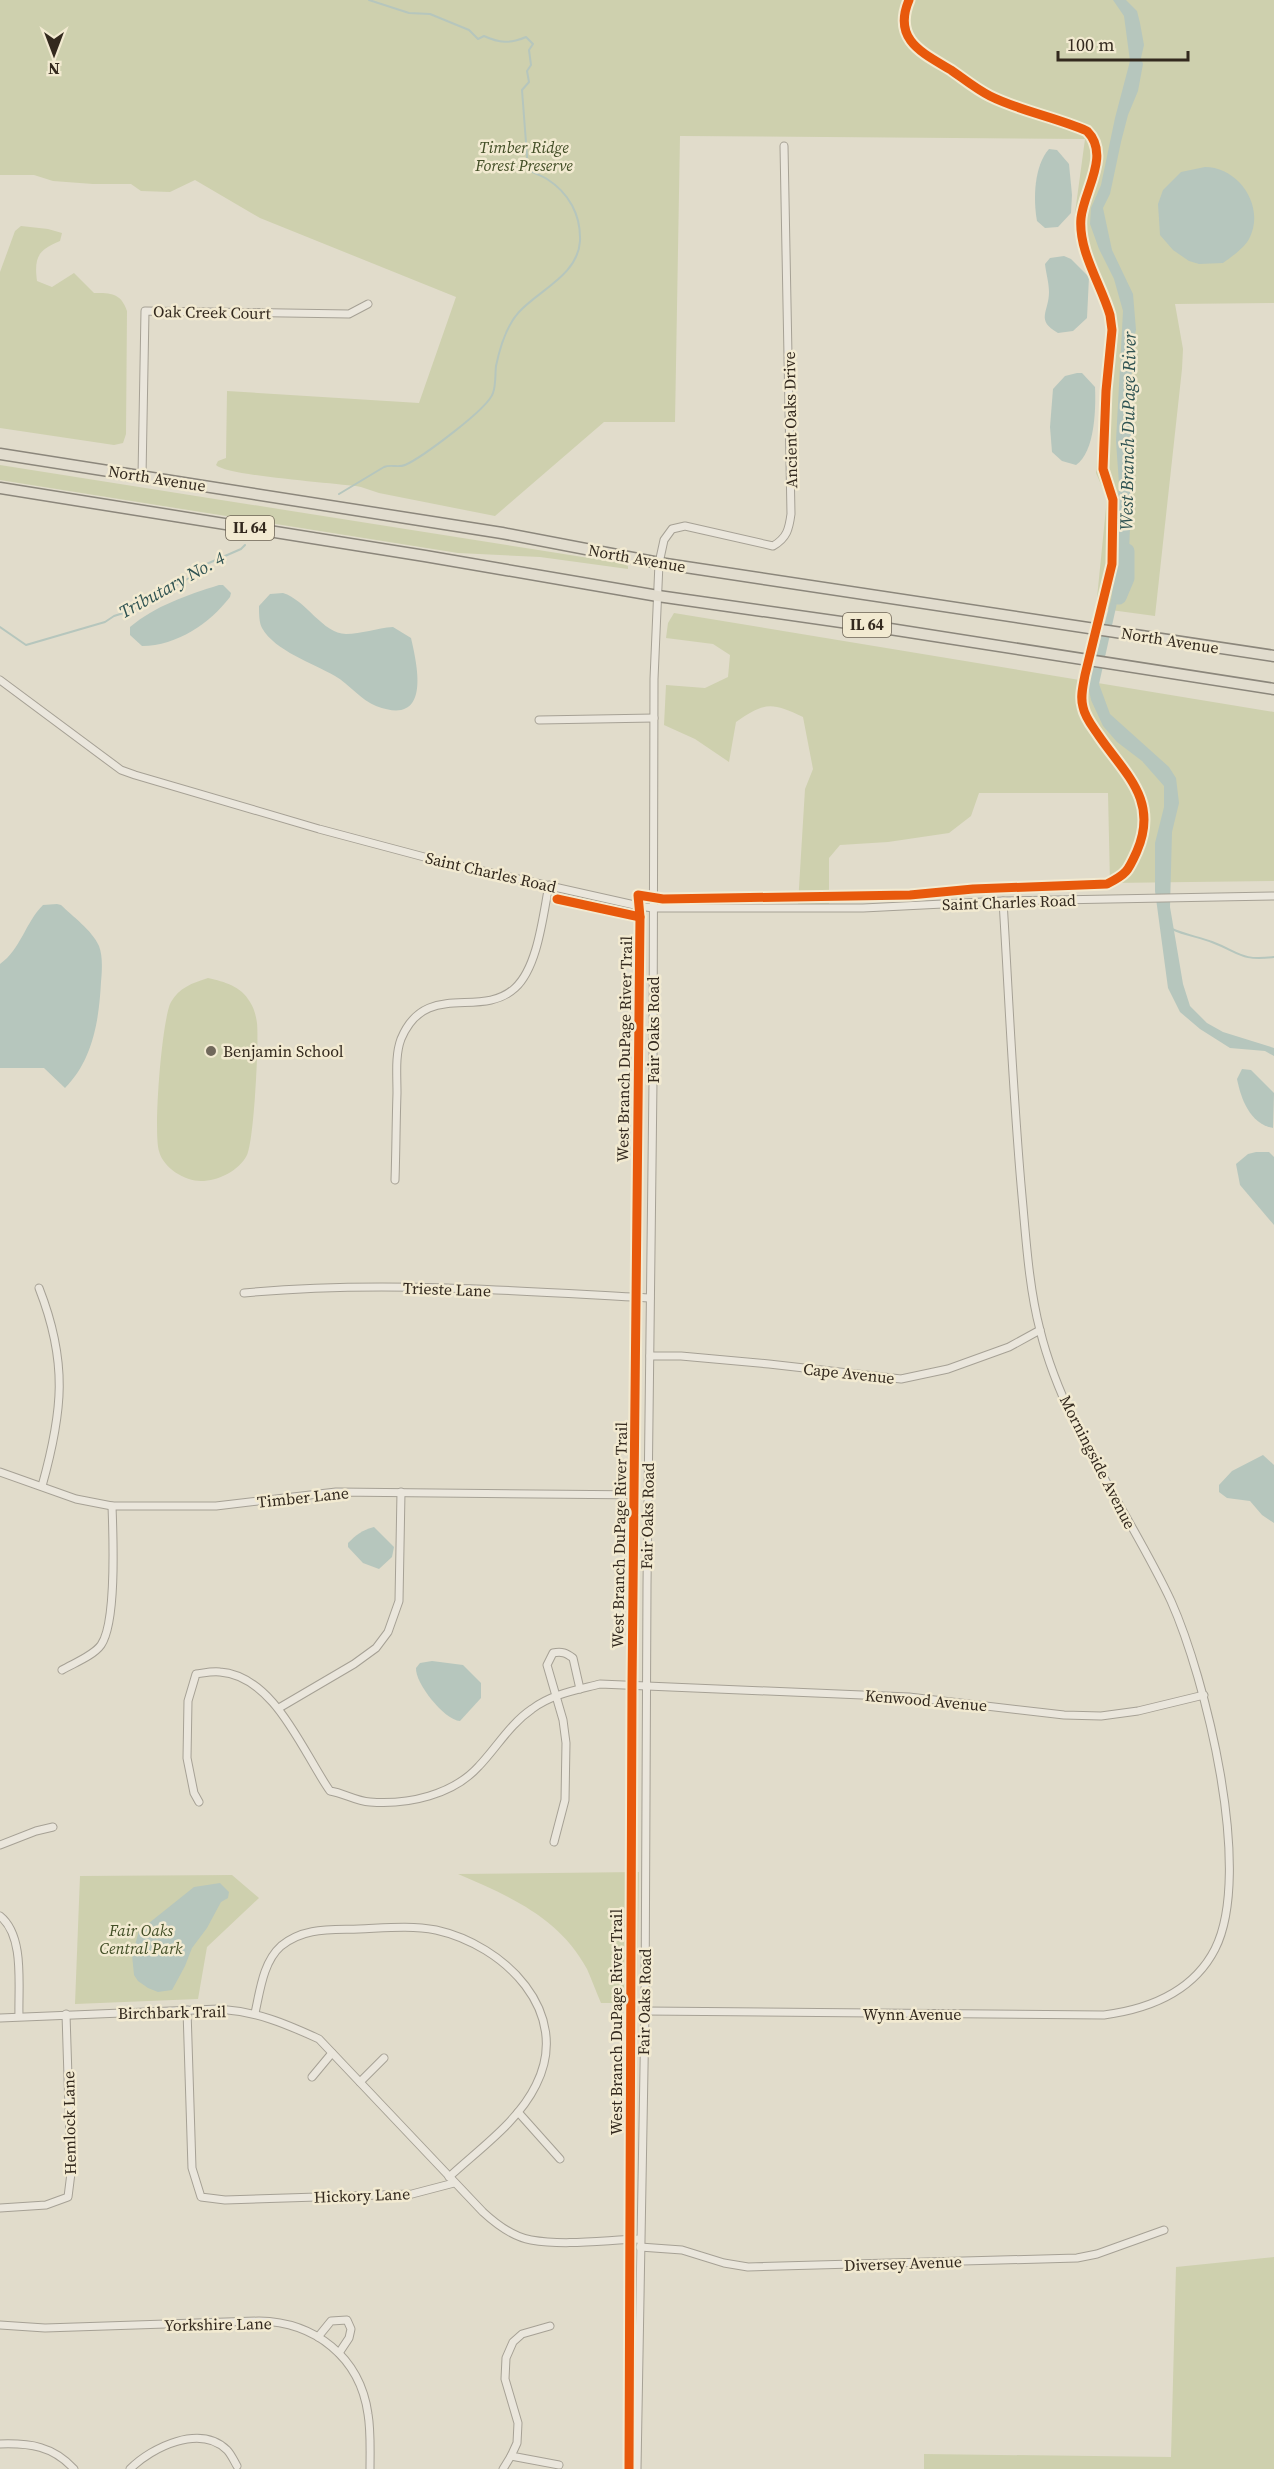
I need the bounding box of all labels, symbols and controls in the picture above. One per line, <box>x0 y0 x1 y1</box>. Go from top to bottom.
north arrow <box>24 24 84 84</box>
scale bar <box>1058 24 1188 62</box>
text: 100 m <box>1067 32 1114 57</box>
text: N <box>48 58 60 80</box>
park label: Timber Ridge Forest Preserve <box>474 136 573 176</box>
street label: Oak Creek Court <box>153 300 272 324</box>
water label: West Branch DuPage River <box>1113 331 1142 531</box>
street label: Ancient Oaks Drive <box>778 351 802 489</box>
street label: North Avenue <box>107 459 207 497</box>
road number: IL 64 <box>226 516 274 540</box>
street label: North Avenue <box>587 539 687 577</box>
water label: Tributary No. 4 <box>114 545 229 624</box>
road number: IL 64 <box>843 613 891 637</box>
street label: North Avenue <box>1120 621 1220 659</box>
street label: Saint Charles Road <box>423 846 559 898</box>
street label: Saint Charles Road <box>942 889 1076 915</box>
street label: West Branch DuPage River Trail <box>611 935 637 1162</box>
street label: Fair Oaks Road <box>642 977 664 1084</box>
place label: Benjamin School <box>223 1040 344 1062</box>
marker: Benjamin School <box>204 1044 218 1058</box>
street label: Trieste Lane <box>402 1276 492 1302</box>
street label: Cape Avenue <box>802 1357 896 1389</box>
street label: Morningside Avenue <box>1055 1391 1141 1533</box>
street label: West Branch DuPage River Trail <box>606 1421 632 1648</box>
street label: Fair Oaks Road <box>635 1462 659 1570</box>
street label: Timber Lane <box>256 1481 350 1513</box>
street label: Kenwood Avenue <box>864 1684 988 1716</box>
street label: West Branch DuPage River Trail <box>605 1909 627 2135</box>
park label: Fair Oaks Central Park <box>99 1919 183 1959</box>
street label: Fair Oaks Road <box>632 1948 656 2056</box>
street label: Birchbark Trail <box>118 2000 227 2024</box>
street label: Wynn Avenue <box>863 2003 961 2025</box>
street label: Hemlock Lane <box>57 2071 81 2175</box>
street label: Hickory Lane <box>313 2182 411 2208</box>
street label: Diversey Avenue <box>844 2250 962 2276</box>
street label: Yorkshire Lane <box>164 2312 272 2336</box>

